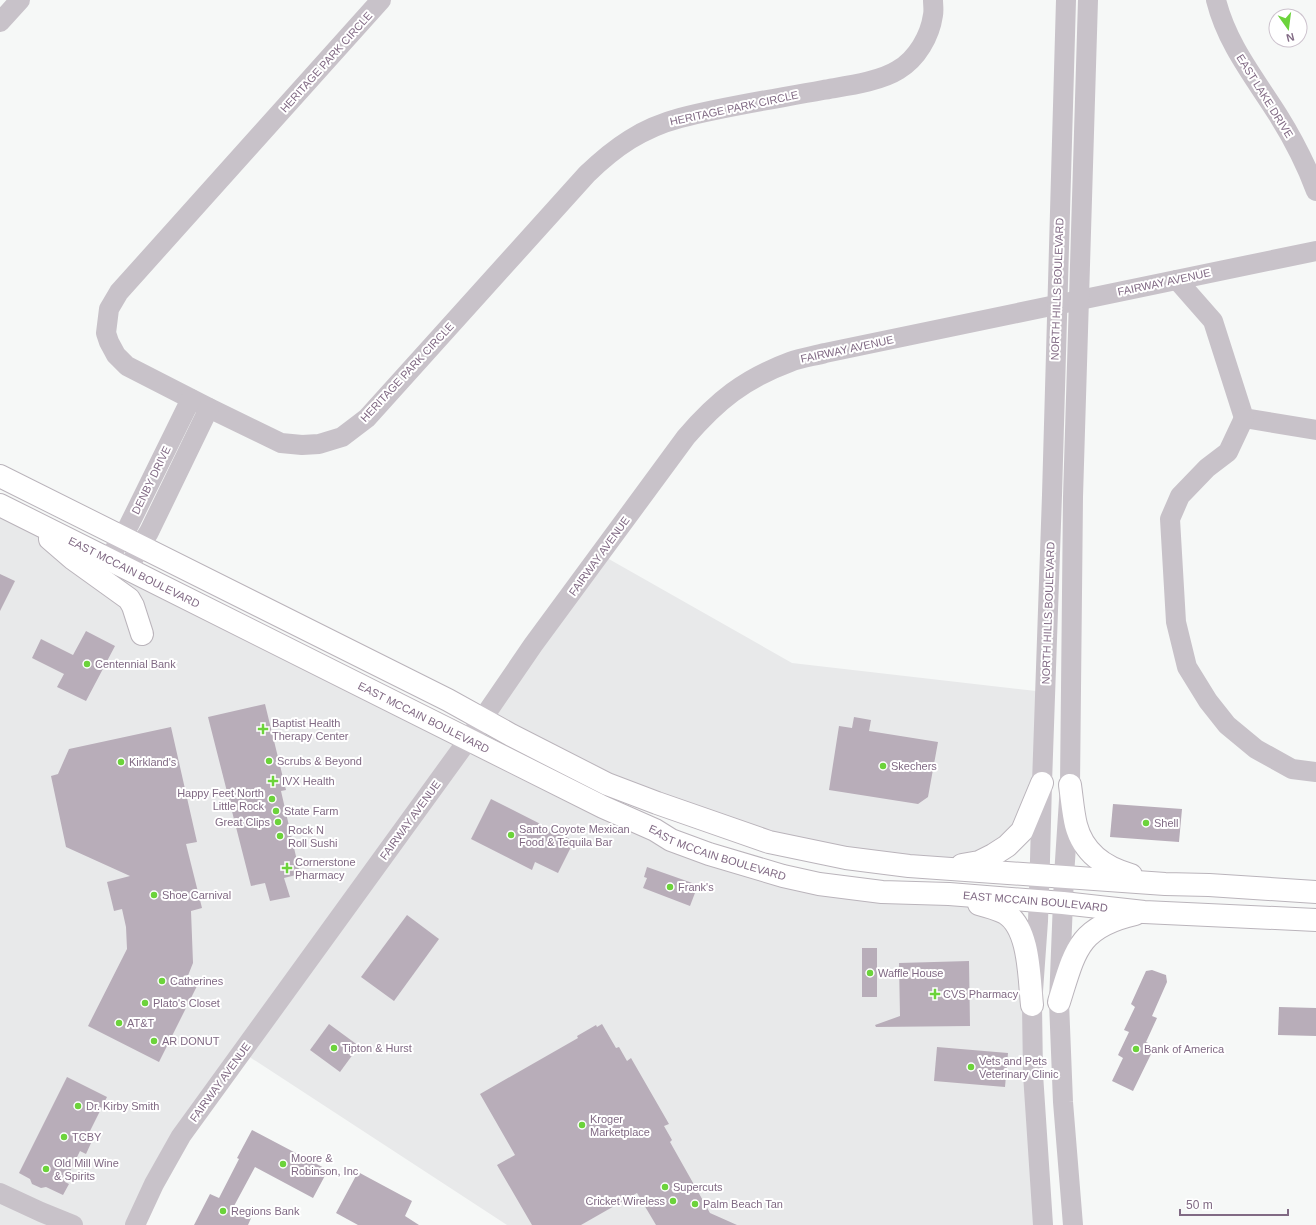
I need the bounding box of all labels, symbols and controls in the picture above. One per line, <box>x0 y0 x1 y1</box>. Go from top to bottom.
north arrow <box>1268 8 1308 48</box>
street label: HERITAGE PARK CIRCLE <box>278 9 374 115</box>
text: N <box>1285 31 1296 44</box>
street label: EAST LAKE DRIVE <box>1234 52 1296 140</box>
street label: HERITAGE PARK CIRCLE <box>669 89 799 127</box>
street label: NORTH HILLS BOULEVARD <box>1049 217 1065 360</box>
street label: FAIRWAY AVENUE <box>1116 266 1212 298</box>
street label: HERITAGE PARK CIRCLE <box>358 320 456 424</box>
street label: FAIRWAY AVENUE <box>799 333 895 365</box>
street label: DENBY DRIVE <box>129 444 173 516</box>
street label: FAIRWAY AVENUE <box>566 514 632 598</box>
street label: EAST MCCAIN BOULEVARD <box>67 534 202 610</box>
street label: NORTH HILLS BOULEVARD <box>1040 541 1056 684</box>
place label: Centennial Bank <box>95 658 176 670</box>
marker: Centennial Bank <box>82 659 92 669</box>
street label: EAST MCCAIN BOULEVARD <box>356 679 491 755</box>
place label: Baptist Health Therapy Center <box>272 717 349 742</box>
marker: Baptist Health Therapy Center <box>257 723 269 735</box>
place label: Scrubs & Beyond <box>277 755 362 767</box>
place label: Kirkland's <box>129 756 177 768</box>
marker: Scrubs & Beyond <box>264 756 274 766</box>
marker: Kirkland's <box>116 757 126 767</box>
place label: Skechers <box>891 760 937 772</box>
marker: Skechers <box>878 761 888 771</box>
marker: IVX Health <box>267 775 279 787</box>
place label: IVX Health <box>282 775 335 787</box>
street label: FAIRWAY AVENUE <box>377 778 443 862</box>
place label: Happy Feet North Little Rock <box>177 787 264 812</box>
marker: Happy Feet North Little Rock <box>267 794 277 804</box>
place label: State Farm <box>284 805 338 817</box>
marker: State Farm <box>271 806 281 816</box>
place label: Great Clips <box>215 816 270 828</box>
marker: Great Clips <box>273 817 283 827</box>
place label: Shell <box>1154 817 1178 829</box>
marker: Shell <box>1141 818 1151 828</box>
street label: EAST MCCAIN BOULEVARD <box>647 822 787 883</box>
place label: Santo Coyote Mexican Food & Tequila Bar <box>519 823 630 848</box>
place label: Rock N Roll Sushi <box>288 824 338 849</box>
marker: Santo Coyote Mexican Food & Tequila Bar <box>506 830 516 840</box>
marker: Rock N Roll Sushi <box>275 831 285 841</box>
place label: Cornerstone Pharmacy <box>295 856 356 881</box>
marker: Cornerstone Pharmacy <box>282 863 292 873</box>
place label: Frank's <box>678 881 714 893</box>
marker: Frank's <box>665 882 675 892</box>
place label: Shoe Carnival <box>162 889 231 901</box>
street label: EAST MCCAIN BOULEVARD <box>963 889 1108 914</box>
marker: Shoe Carnival <box>149 890 159 900</box>
place label: Waffle House <box>878 967 943 979</box>
marker: Waffle House <box>865 968 875 978</box>
place label: Catherines <box>170 975 224 987</box>
marker: Catherines <box>157 976 167 986</box>
place label: CVS Pharmacy <box>943 988 1019 1000</box>
marker: CVS Pharmacy <box>930 989 940 999</box>
place label: Plato's Closet <box>153 997 220 1009</box>
marker: Plato's Closet <box>140 998 150 1008</box>
place label: AT&T <box>127 1017 155 1029</box>
marker: AT&T <box>114 1018 124 1028</box>
place label: AR DONUT <box>162 1035 220 1047</box>
marker: AR DONUT <box>149 1036 159 1046</box>
street label: FAIRWAY AVENUE <box>187 1040 253 1124</box>
place label: Tipton & Hurst <box>342 1042 412 1054</box>
marker: Tipton & Hurst <box>329 1043 339 1053</box>
place label: Bank of America <box>1144 1043 1225 1055</box>
marker: Bank of America <box>1131 1044 1141 1054</box>
place label: Vets and Pets Veterinary Clinic <box>979 1055 1059 1080</box>
marker: Vets and Pets Veterinary Clinic <box>966 1062 976 1072</box>
place label: Dr. Kirby Smith <box>86 1100 159 1112</box>
marker: Dr. Kirby Smith <box>73 1101 83 1111</box>
place label: Kroger Marketplace <box>590 1113 650 1138</box>
marker: Kroger Marketplace <box>577 1120 587 1130</box>
place label: TCBY <box>72 1131 102 1143</box>
marker: TCBY <box>59 1132 69 1142</box>
place label: Moore & Robinson, Inc <box>291 1152 359 1177</box>
place label: Old Mill Wine & Spirits <box>54 1157 119 1182</box>
marker: Moore & Robinson, Inc <box>278 1159 288 1169</box>
marker: Old Mill Wine & Spirits <box>41 1164 51 1174</box>
place label: Supercuts <box>673 1181 723 1193</box>
marker: Supercuts <box>660 1182 670 1192</box>
scale bar <box>1180 1191 1288 1217</box>
place label: Cricket Wireless <box>586 1195 665 1207</box>
marker: Cricket Wireless <box>668 1196 678 1206</box>
place label: Palm Beach Tan <box>703 1198 783 1210</box>
text: 50 m <box>1186 1198 1213 1212</box>
marker: Palm Beach Tan <box>690 1199 700 1209</box>
place label: Regions Bank <box>231 1205 300 1217</box>
marker: Regions Bank <box>218 1206 228 1216</box>

